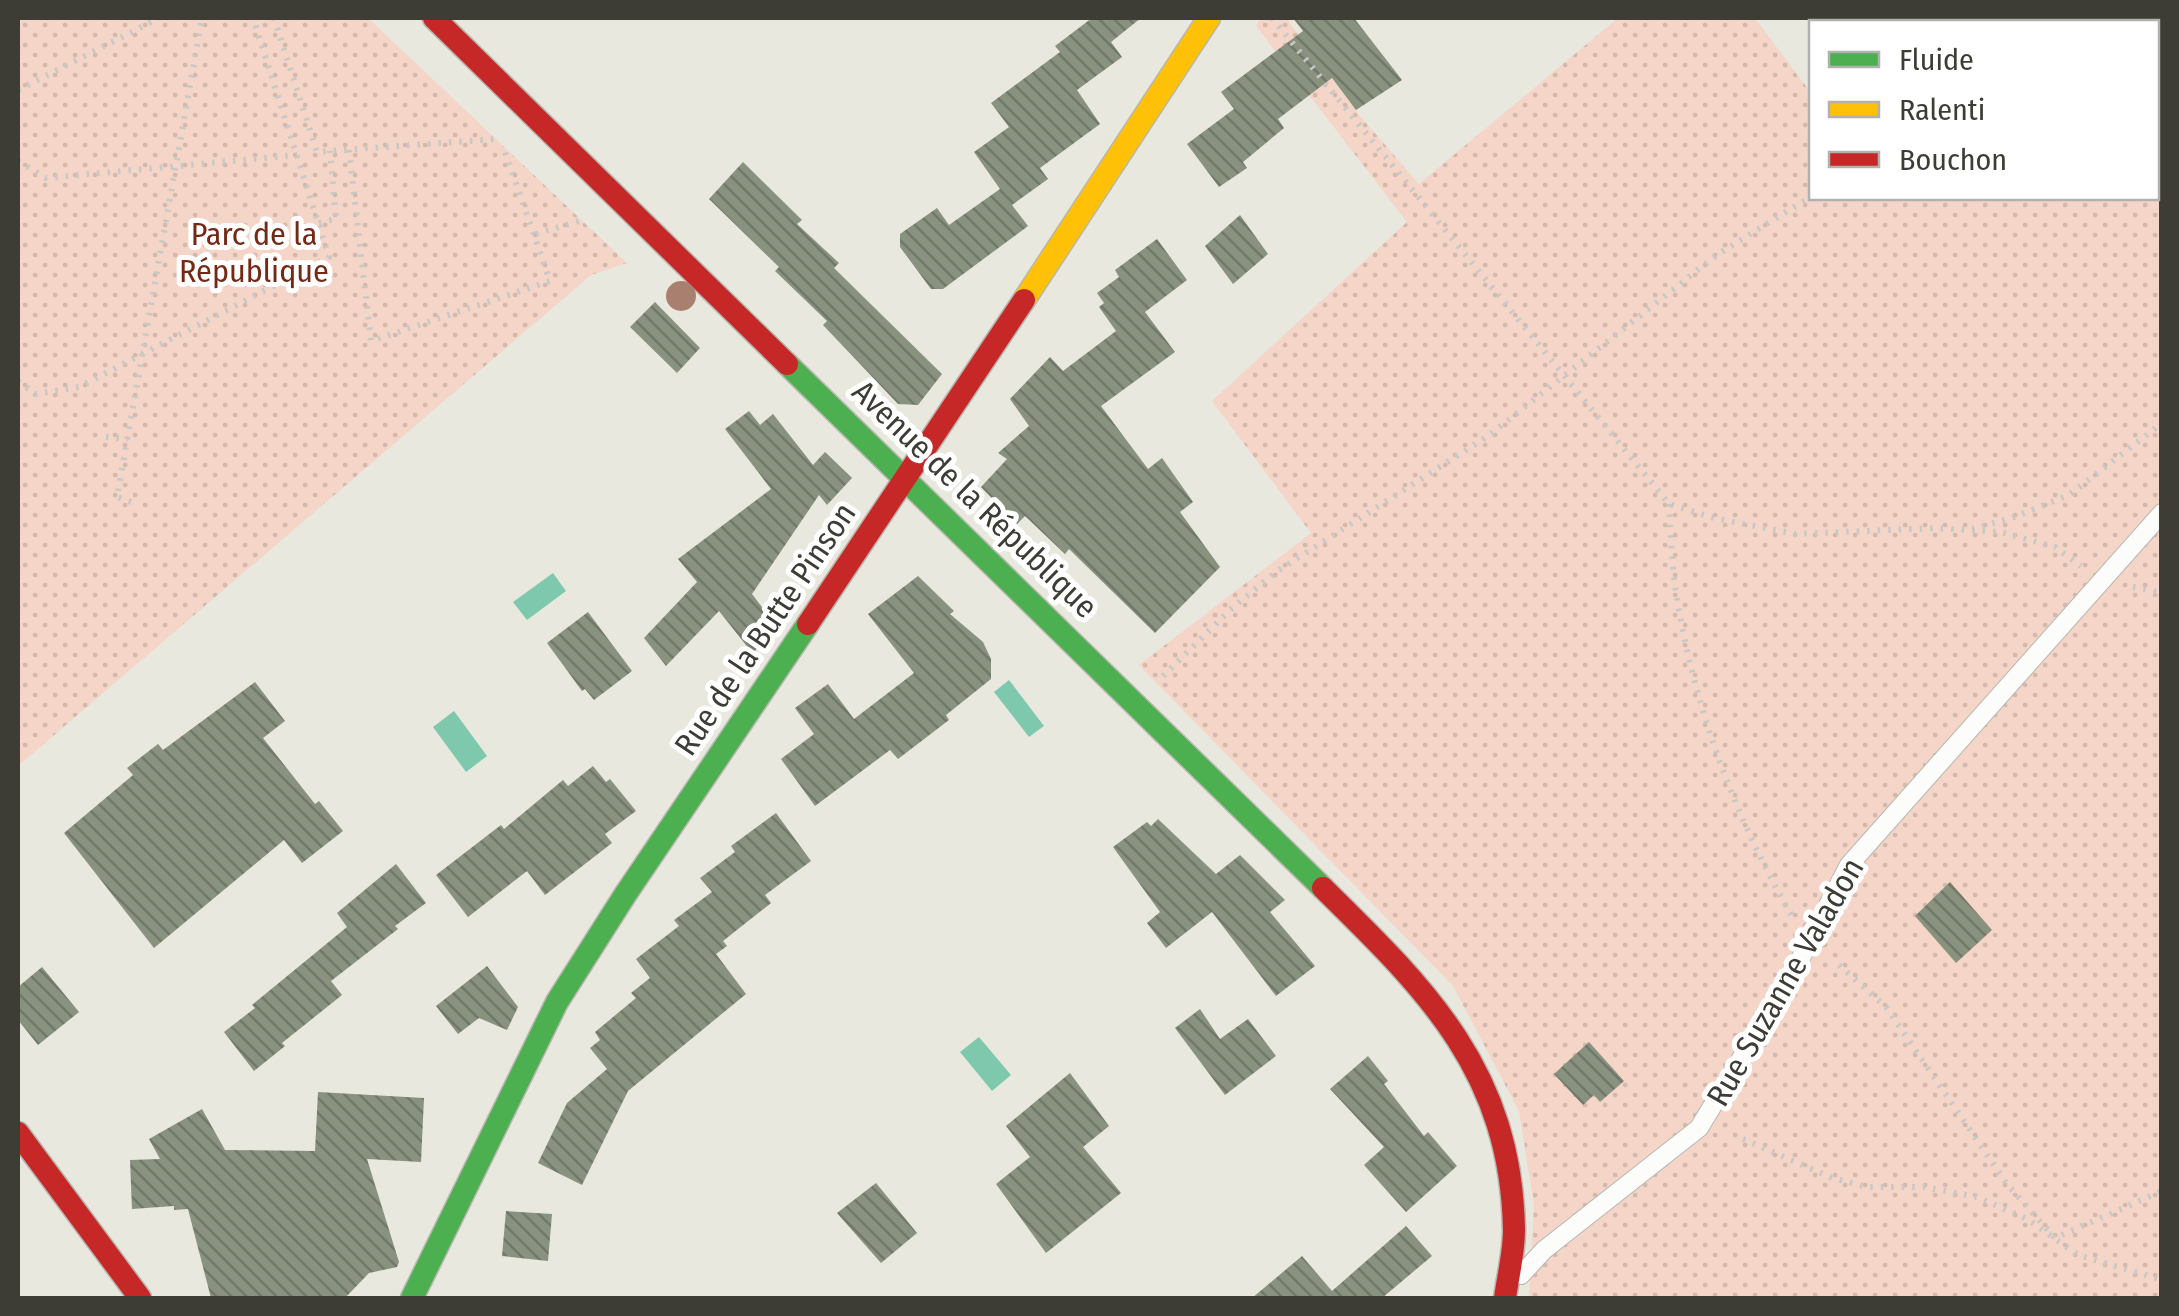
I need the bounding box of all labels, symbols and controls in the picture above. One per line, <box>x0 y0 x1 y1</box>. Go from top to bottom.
legend <box>1809 20 2159 200</box>
text: Fluide <box>1899 42 1974 78</box>
text: Ralenti <box>1899 92 1985 128</box>
text: Bouchon <box>1899 142 2007 178</box>
park label: Parc de la République <box>179 215 329 290</box>
street label: Avenue de la République <box>845 372 1105 626</box>
street label: Rue de la Butte Pinson <box>666 495 864 763</box>
street label: Rue Suzanne Valadon <box>1698 851 1872 1113</box>

